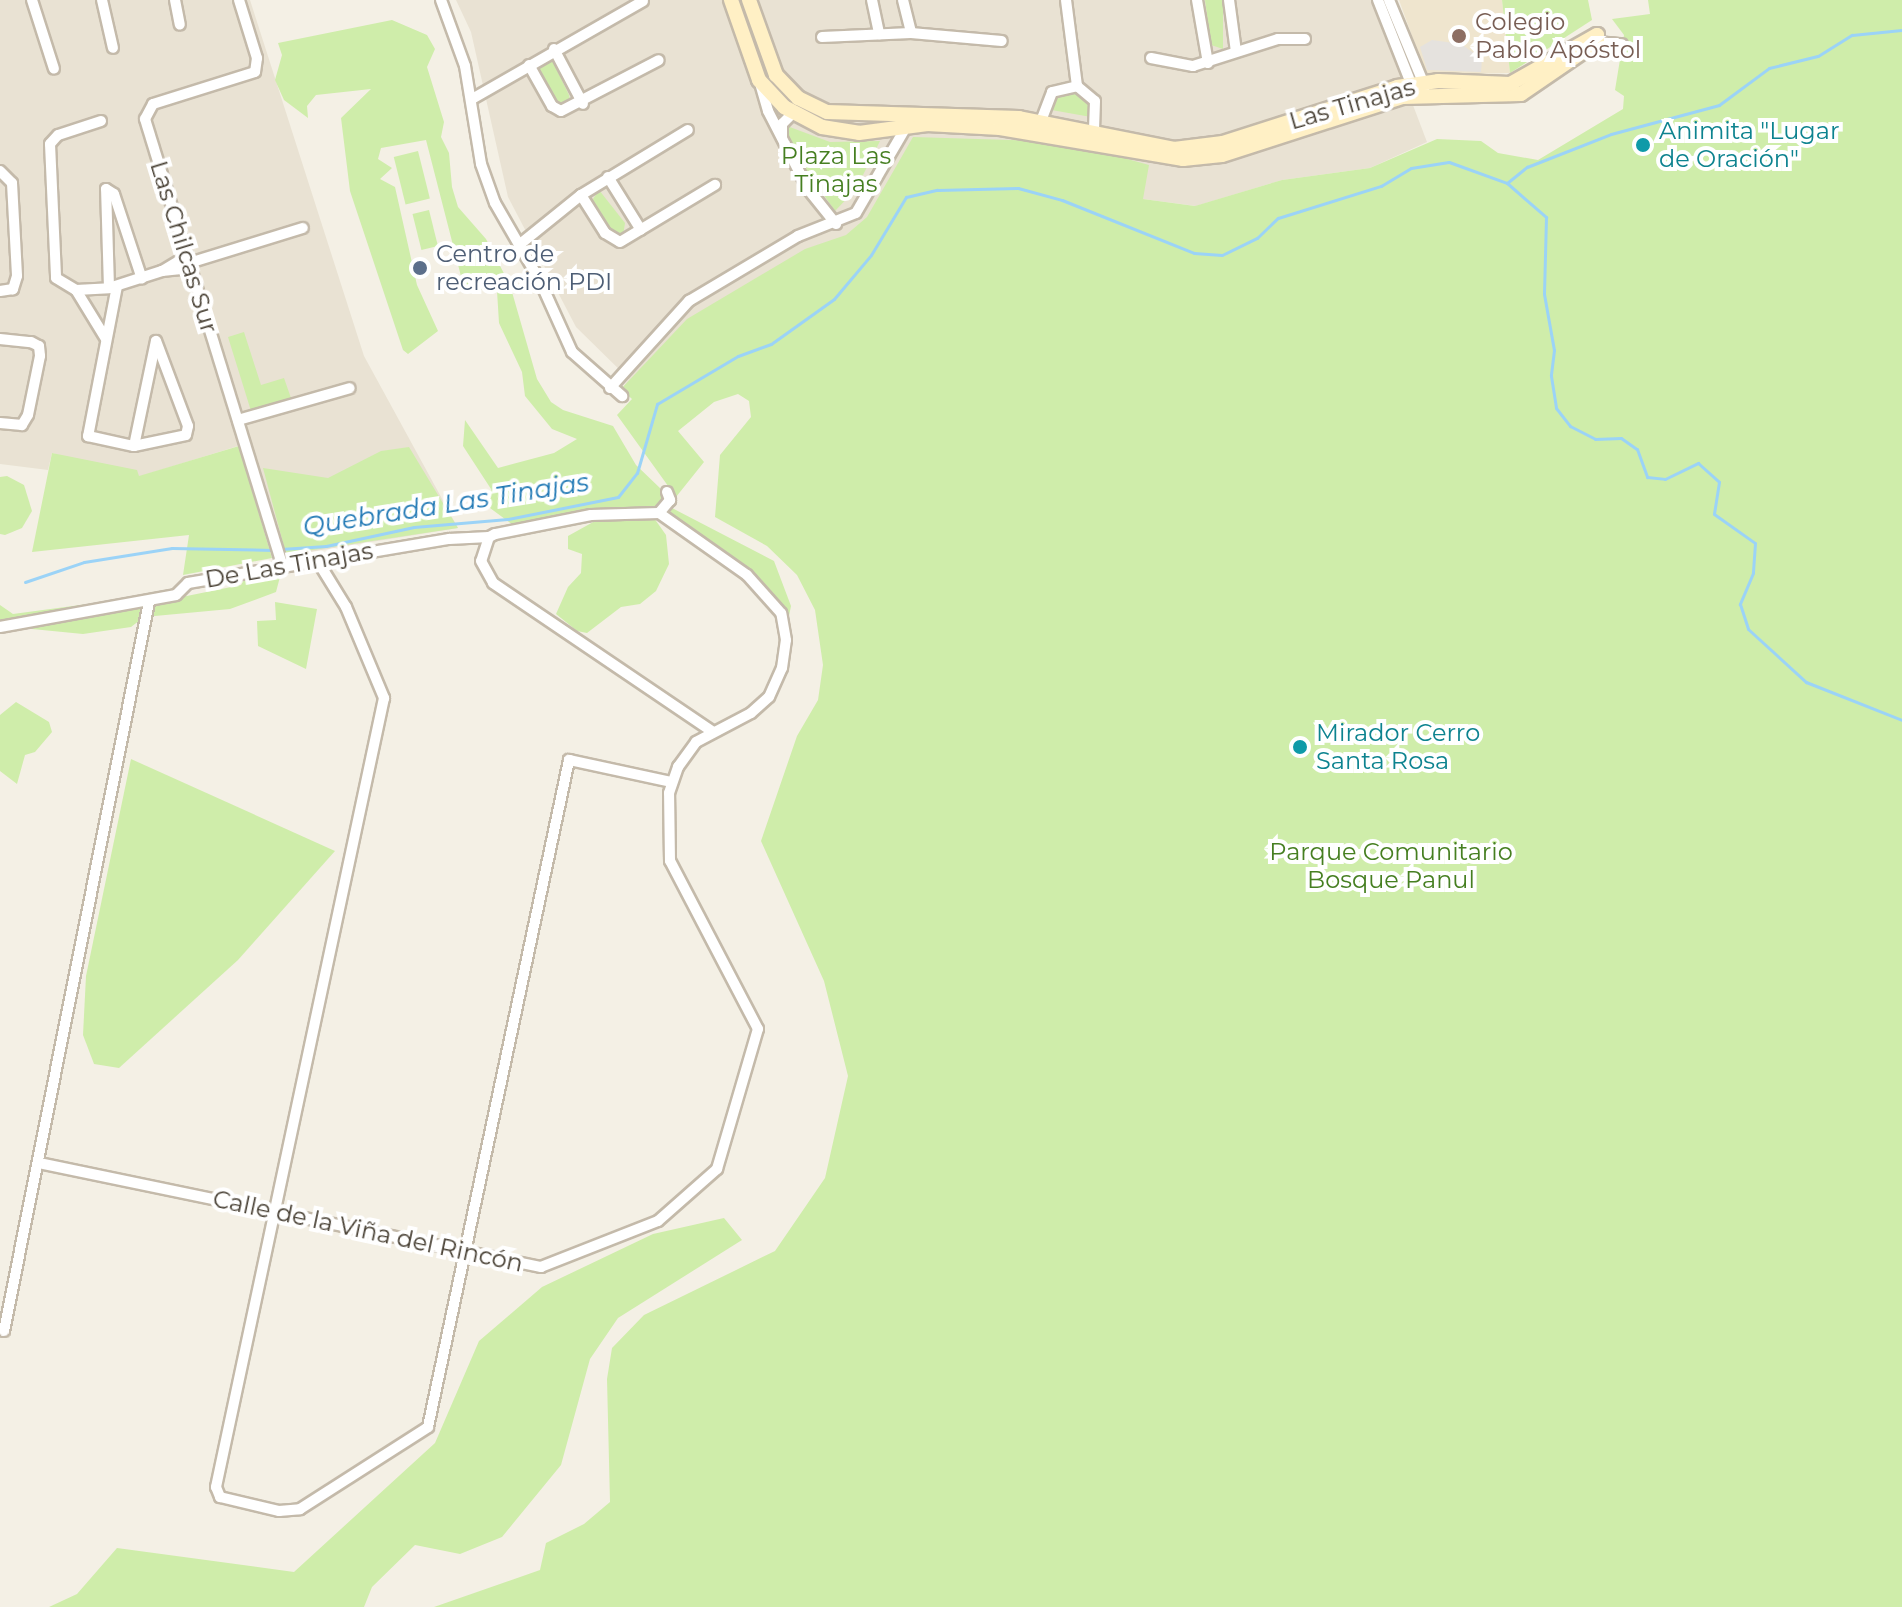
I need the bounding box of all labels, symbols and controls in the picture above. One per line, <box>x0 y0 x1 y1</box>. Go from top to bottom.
place label: Colegio Pablo Apóstol <box>1475 8 1641 64</box>
marker: Colegio Pablo Apóstol <box>1450 27 1468 45</box>
street label: Las Tinajas <box>1286 72 1418 136</box>
place label: Animita "Lugar de Oración" <box>1659 117 1840 173</box>
marker: Animita "Lugar de Oración" <box>1634 136 1652 154</box>
park label: Plaza Las Tinajas <box>781 142 891 198</box>
street label: Las Chilcas Sur <box>144 157 224 337</box>
place label: Centro de recreación PDI <box>436 240 612 296</box>
marker: Centro de recreación PDI <box>411 259 429 277</box>
water label: Quebrada Las Tinajas <box>301 467 591 543</box>
street label: De Las Tinajas <box>203 536 375 594</box>
place label: Mirador Cerro Santa Rosa <box>1316 719 1480 775</box>
marker: Mirador Cerro Santa Rosa <box>1291 738 1309 756</box>
park label: Parque Comunitario Bosque Panul <box>1269 838 1513 894</box>
street label: Calle de la Viña del Rincón <box>210 1184 526 1278</box>

